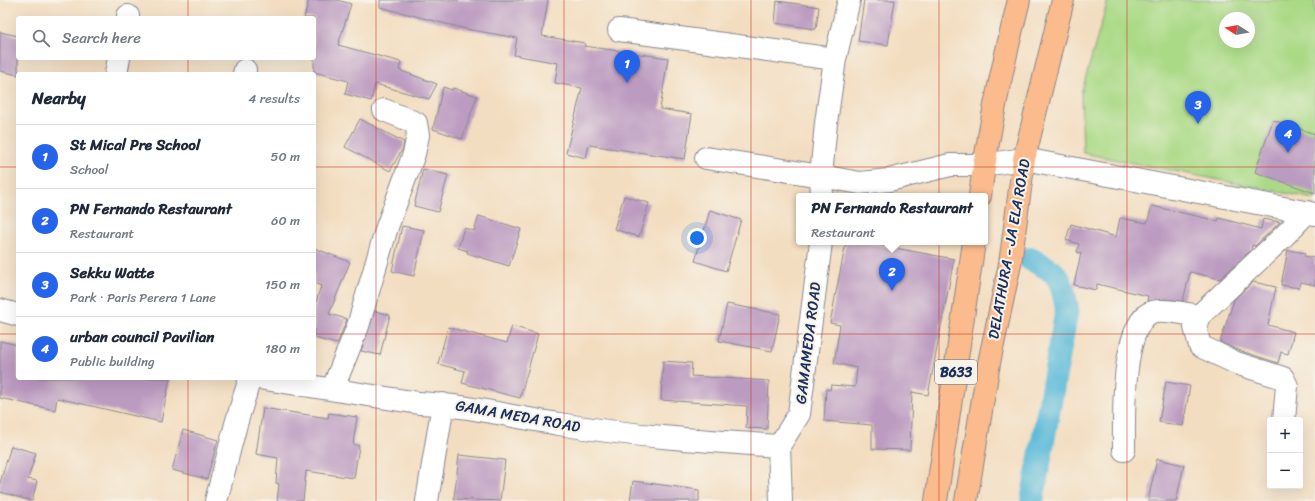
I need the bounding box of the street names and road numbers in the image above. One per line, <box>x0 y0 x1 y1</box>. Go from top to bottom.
street label: DELATHURA - JA ELA ROAD <box>980 157 1038 341</box>
street label: GAMAMEDA ROAD <box>788 281 828 405</box>
road number: B633 <box>935 360 977 384</box>
street label: GAMA MEDA ROAD <box>454 392 583 440</box>

